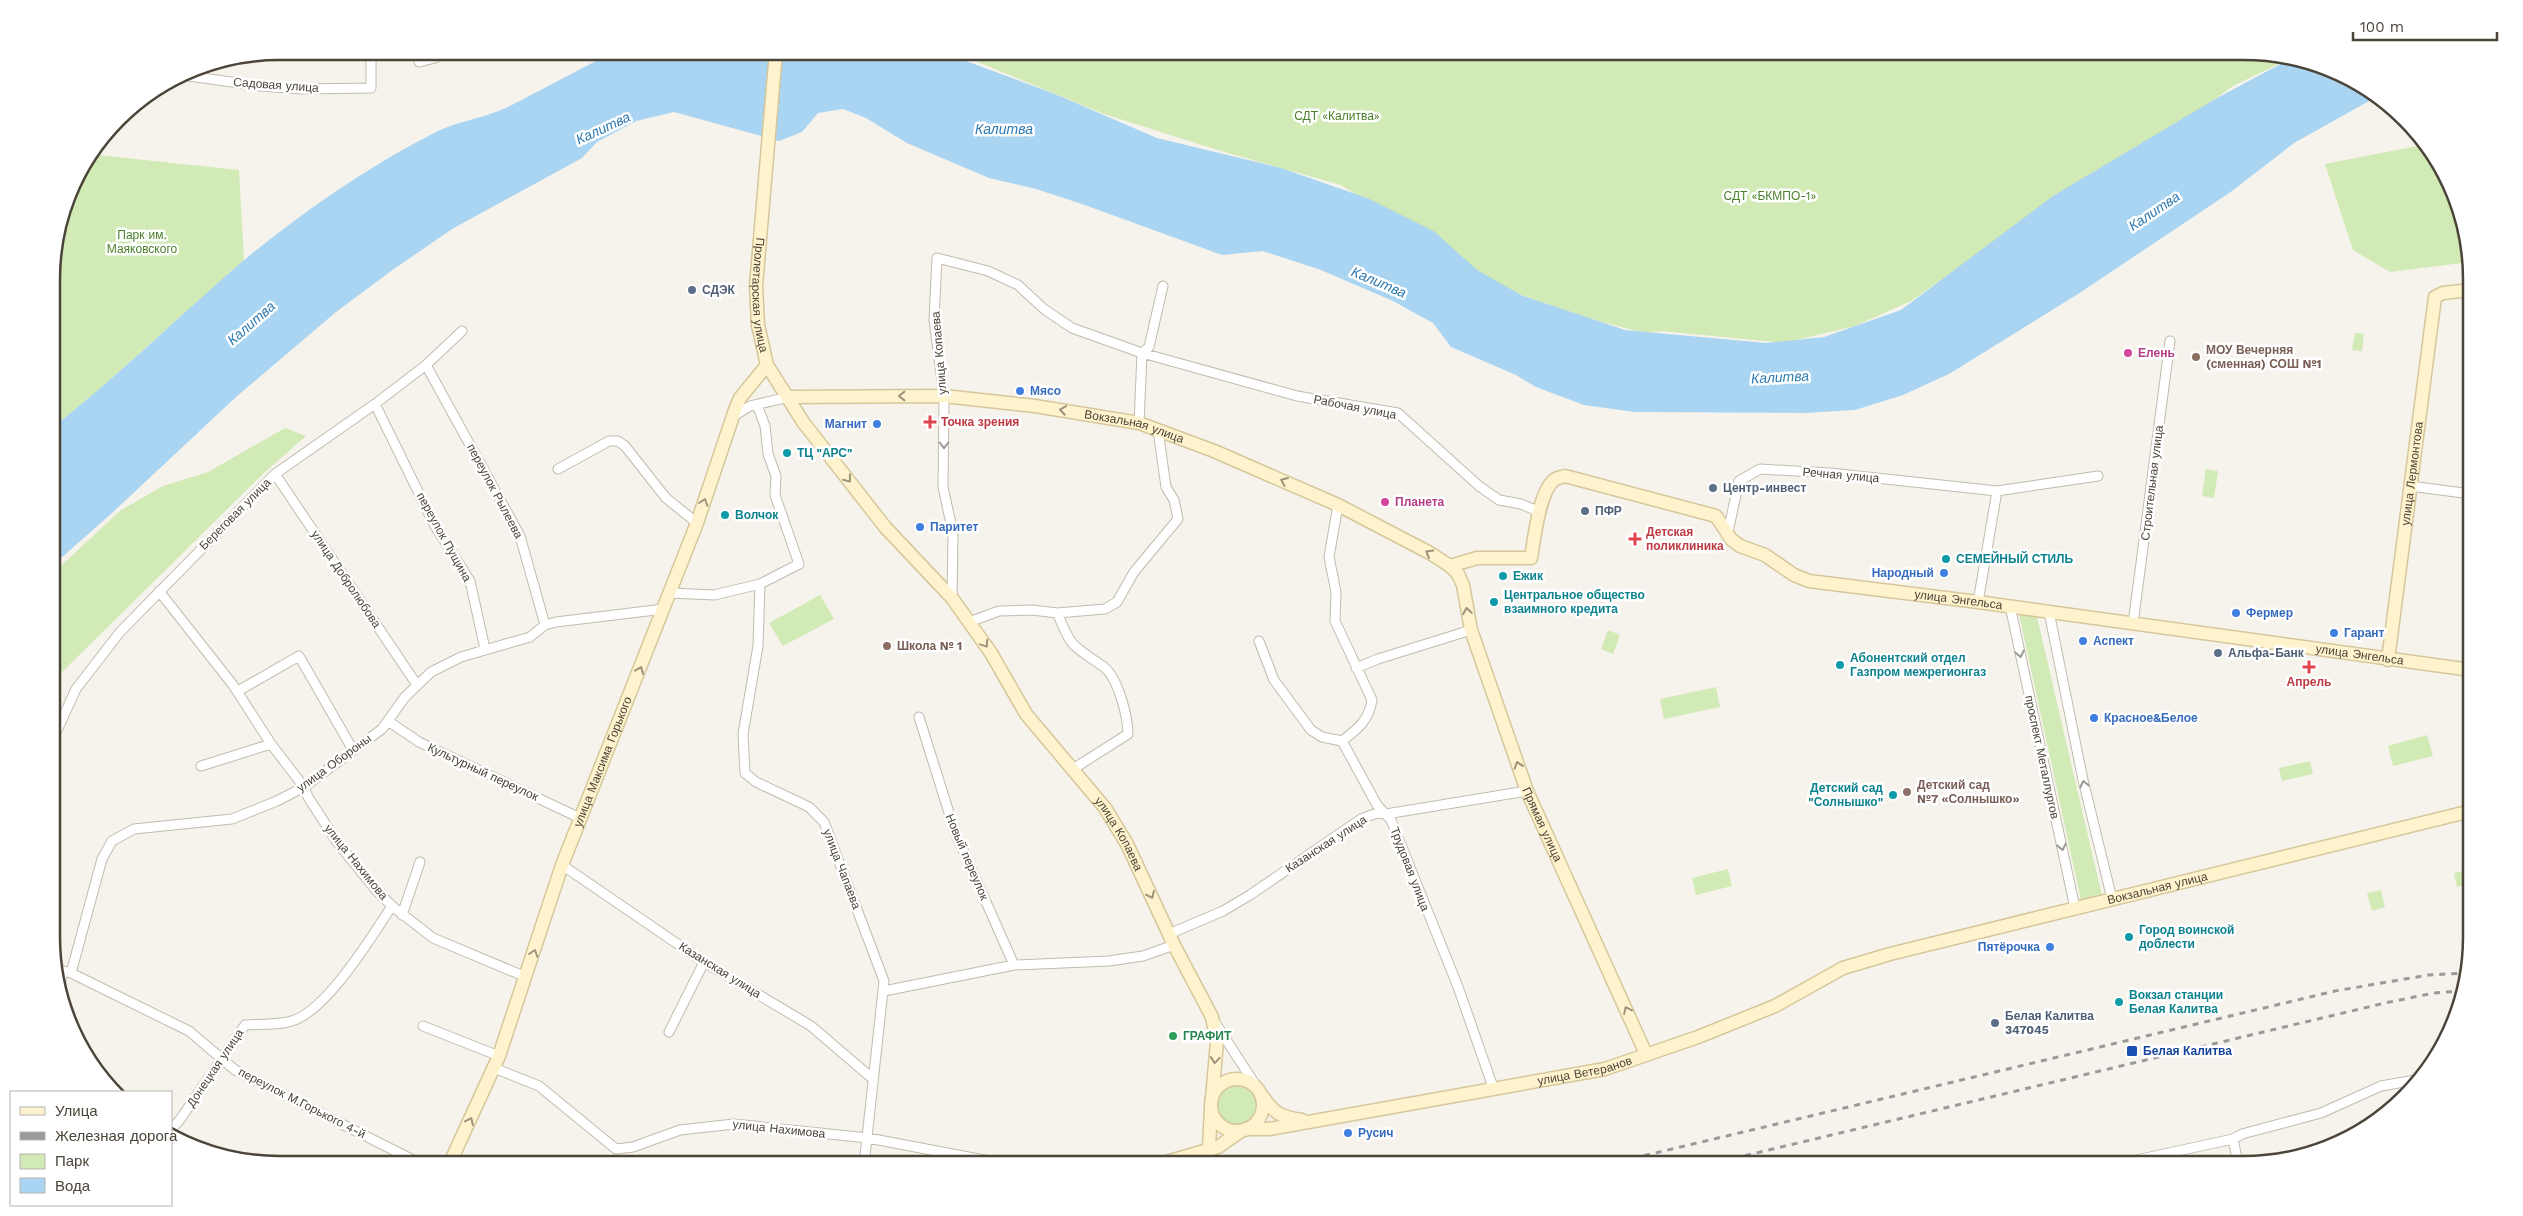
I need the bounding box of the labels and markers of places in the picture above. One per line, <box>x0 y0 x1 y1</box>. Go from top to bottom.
place label: СДЭК <box>702 283 736 297</box>
marker: СДЭК <box>686 284 698 296</box>
place label: МОУ Вечерняя (сменная) СОШ №1 <box>2206 343 2322 371</box>
place label: Елень <box>2138 346 2175 360</box>
marker: Елень <box>2122 347 2134 359</box>
marker: МОУ Вечерняя (сменная) СОШ №1 <box>2190 351 2202 363</box>
place label: Мясо <box>1030 384 1061 398</box>
marker: Мясо <box>1014 385 1026 397</box>
marker: Точка зрения <box>923 415 937 429</box>
place label: Точка зрения <box>941 415 1019 429</box>
place label: Магнит <box>825 417 867 431</box>
marker: Магнит <box>871 418 883 430</box>
place label: ТЦ "АРС" <box>797 446 852 460</box>
marker: ТЦ "АРС" <box>781 447 793 459</box>
place label: Центр-инвест <box>1723 481 1806 495</box>
marker: Центр-инвест <box>1707 482 1719 494</box>
place label: Планета <box>1395 495 1445 509</box>
marker: Планета <box>1379 496 1391 508</box>
place label: ПФР <box>1595 504 1622 518</box>
marker: ПФР <box>1579 505 1591 517</box>
place label: Волчок <box>735 508 779 522</box>
marker: Волчок <box>719 509 731 521</box>
place label: Паритет <box>930 520 978 534</box>
marker: Паритет <box>914 521 926 533</box>
place label: Детская поликлиника <box>1646 525 1724 553</box>
marker: Детская поликлиника <box>1628 532 1642 546</box>
place label: СЕМЕЙНЫЙ СТИЛЬ <box>1956 551 2074 566</box>
marker: СЕМЕЙНЫЙ СТИЛЬ <box>1940 553 1952 565</box>
place label: Народный <box>1872 566 1934 580</box>
marker: Народный <box>1938 567 1950 579</box>
place label: Ежик <box>1513 569 1544 583</box>
marker: Ежик <box>1497 570 1509 582</box>
place label: Центральное общество взаимного кредита <box>1504 588 1645 616</box>
marker: Центральное общество взаимного кредита <box>1488 596 1500 608</box>
place label: Фермер <box>2246 606 2293 620</box>
marker: Фермер <box>2230 607 2242 619</box>
place label: Гарант <box>2344 626 2385 640</box>
marker: Гарант <box>2328 627 2340 639</box>
place label: Аспект <box>2093 634 2134 648</box>
marker: Аспект <box>2077 635 2089 647</box>
place label: Школа № 1 <box>897 639 962 653</box>
marker: Школа № 1 <box>881 640 893 652</box>
place label: Альфа-Банк <box>2228 646 2305 660</box>
marker: Альфа-Банк <box>2212 647 2224 659</box>
place label: Абонентский отдел Газпром межрегионгаз <box>1850 651 1986 679</box>
marker: Абонентский отдел Газпром межрегионгаз <box>1834 659 1846 671</box>
marker: Апрель <box>2303 661 2315 673</box>
place label: Апрель <box>2287 675 2331 689</box>
place label: Красное&Белое <box>2104 711 2198 725</box>
marker: Красное&Белое <box>2088 712 2100 724</box>
place label: Детский сад №7 «Солнышко» <box>1917 778 2019 806</box>
place label: Детский сад "Солнышко" <box>1808 781 1883 809</box>
marker: Детский сад №7 «Солнышко» <box>1901 786 1913 798</box>
marker: Детский сад "Солнышко" <box>1887 789 1899 801</box>
place label: Город воинской доблести <box>2139 923 2235 951</box>
marker: Город воинской доблести <box>2123 931 2135 943</box>
place label: Пятёрочка <box>1978 940 2040 954</box>
marker: Пятёрочка <box>2044 941 2056 953</box>
place label: Вокзал станции Белая Калитва <box>2129 988 2223 1016</box>
marker: Вокзал станции Белая Калитва <box>2113 996 2125 1008</box>
place label: Белая Калитва 347045 <box>2005 1009 2094 1037</box>
marker: Белая Калитва 347045 <box>1989 1017 2001 1029</box>
place label: ГРАФИТ <box>1183 1029 1232 1043</box>
marker: ГРАФИТ <box>1167 1030 1179 1042</box>
marker: Белая Калитва <box>2125 1044 2139 1058</box>
place label: Белая Калитва <box>2143 1044 2232 1058</box>
place label: Русич <box>1358 1126 1393 1140</box>
marker: Русич <box>1342 1127 1354 1139</box>

